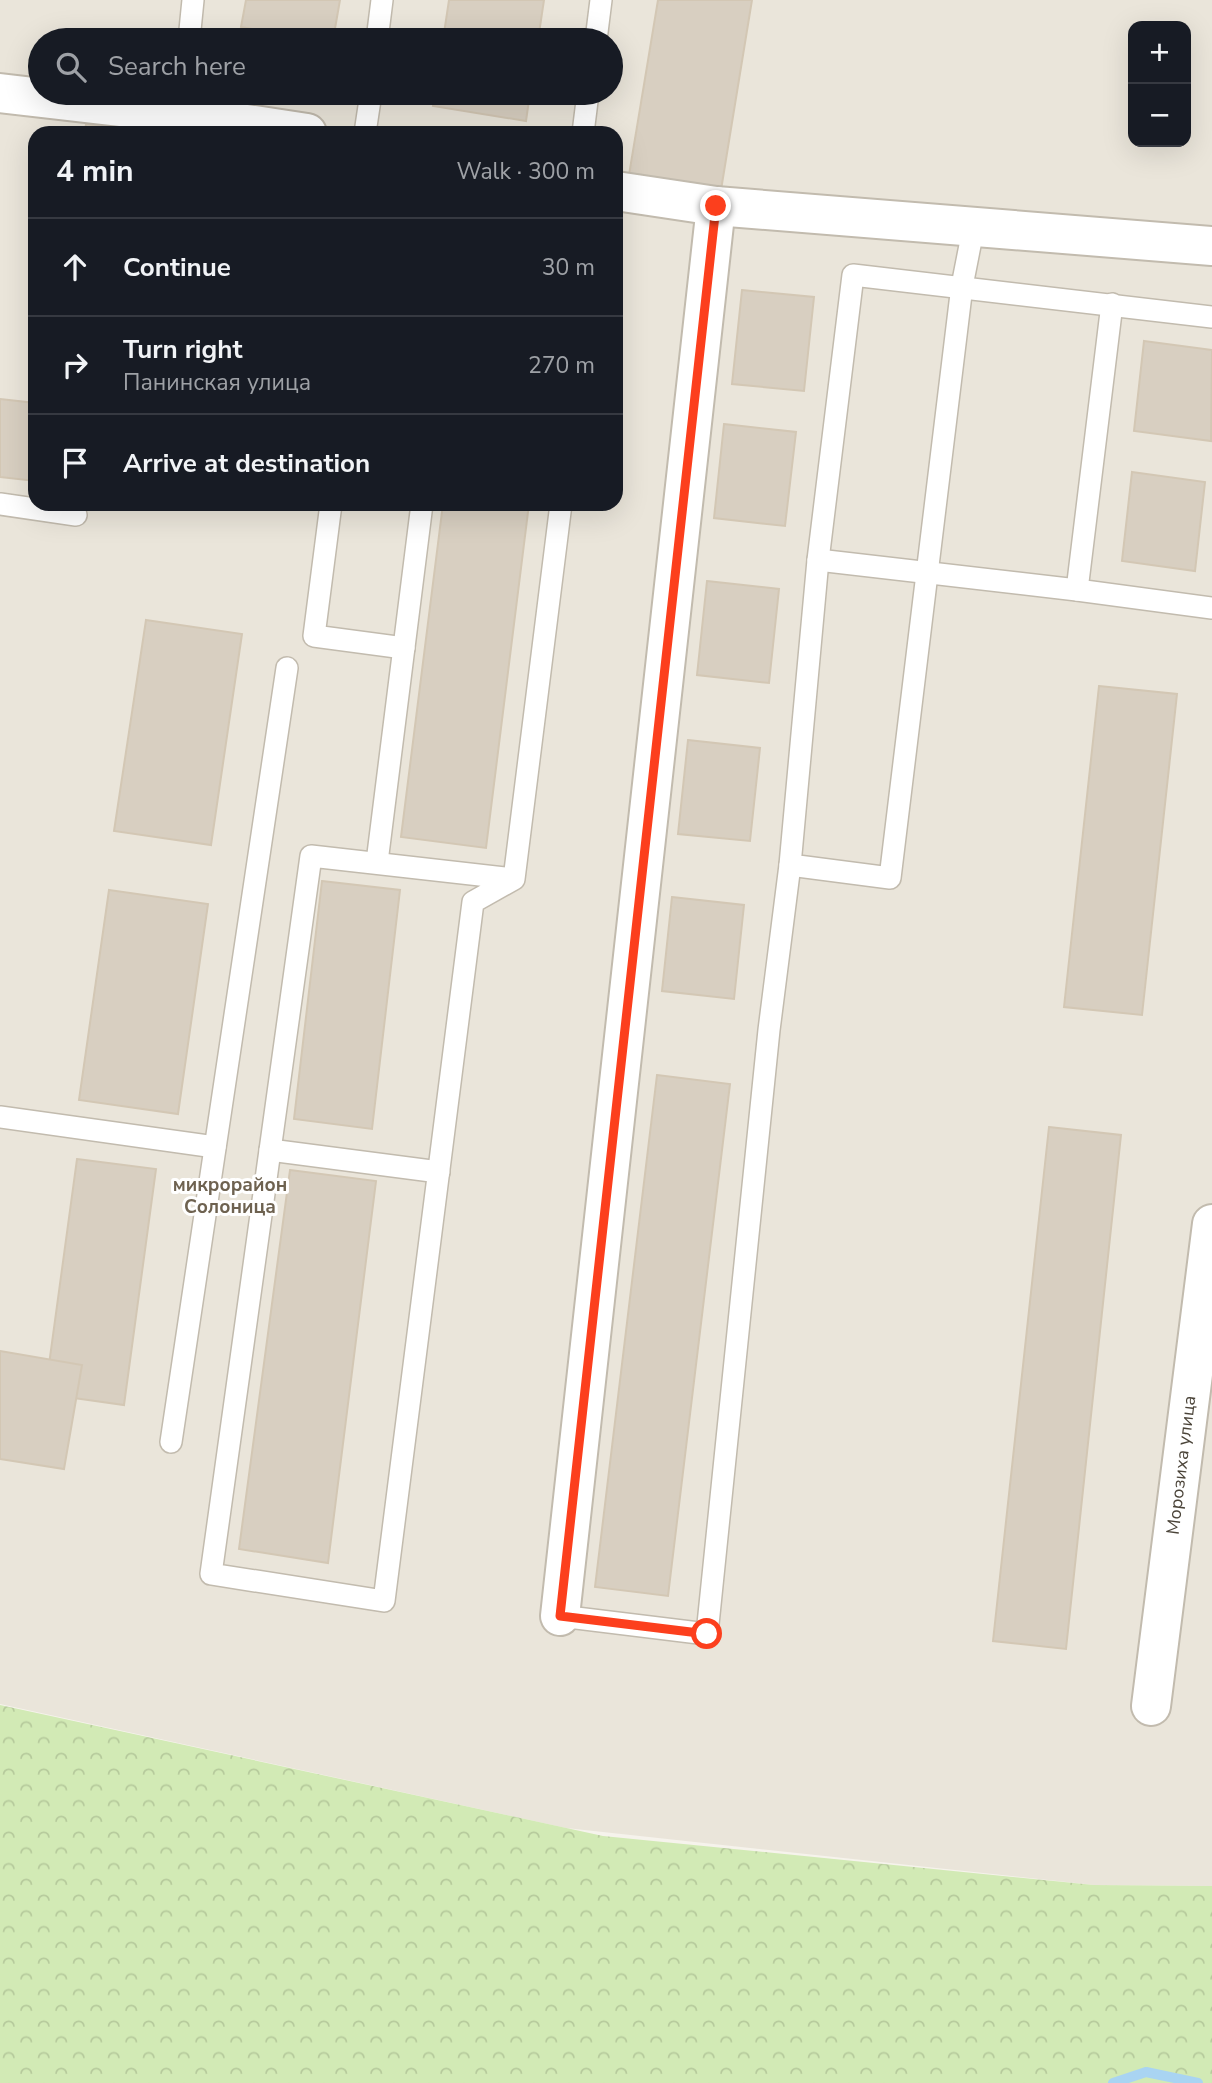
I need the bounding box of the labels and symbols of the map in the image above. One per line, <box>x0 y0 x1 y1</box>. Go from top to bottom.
route end <box>700 190 731 221</box>
district label: микрорайон Солоница <box>173 1172 287 1220</box>
street label: Морозиха улица <box>1161 1394 1201 1536</box>
route start <box>691 1618 722 1649</box>

